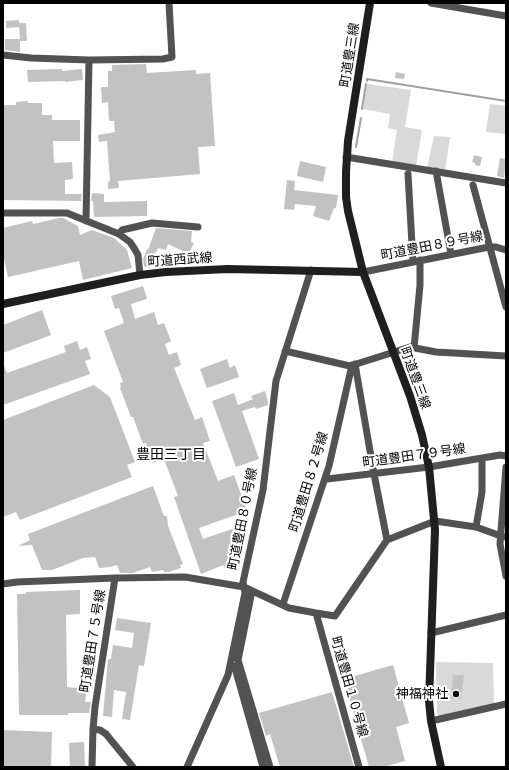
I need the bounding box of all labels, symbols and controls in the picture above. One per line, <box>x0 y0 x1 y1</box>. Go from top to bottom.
street label: 町道豊三線 <box>337 22 363 88</box>
street label: 町道豊田８９号線 <box>379 228 485 264</box>
street label: 町道西武線 <box>147 250 213 270</box>
street label: 町道豊三線 <box>397 345 433 411</box>
street label: 町道豊田８２号線 <box>286 430 332 534</box>
street label: 町道豊田７９号線 <box>361 441 467 471</box>
district label: 豊田三丁目 <box>136 447 206 463</box>
street label: 町道豊田８０号線 <box>225 466 261 572</box>
street label: 町道豊田７５号線 <box>77 588 109 694</box>
street label: 町道豊田１０号線 <box>327 635 371 739</box>
place label: 神福神社 <box>396 686 448 702</box>
marker: 神福神社 <box>451 689 461 699</box>

